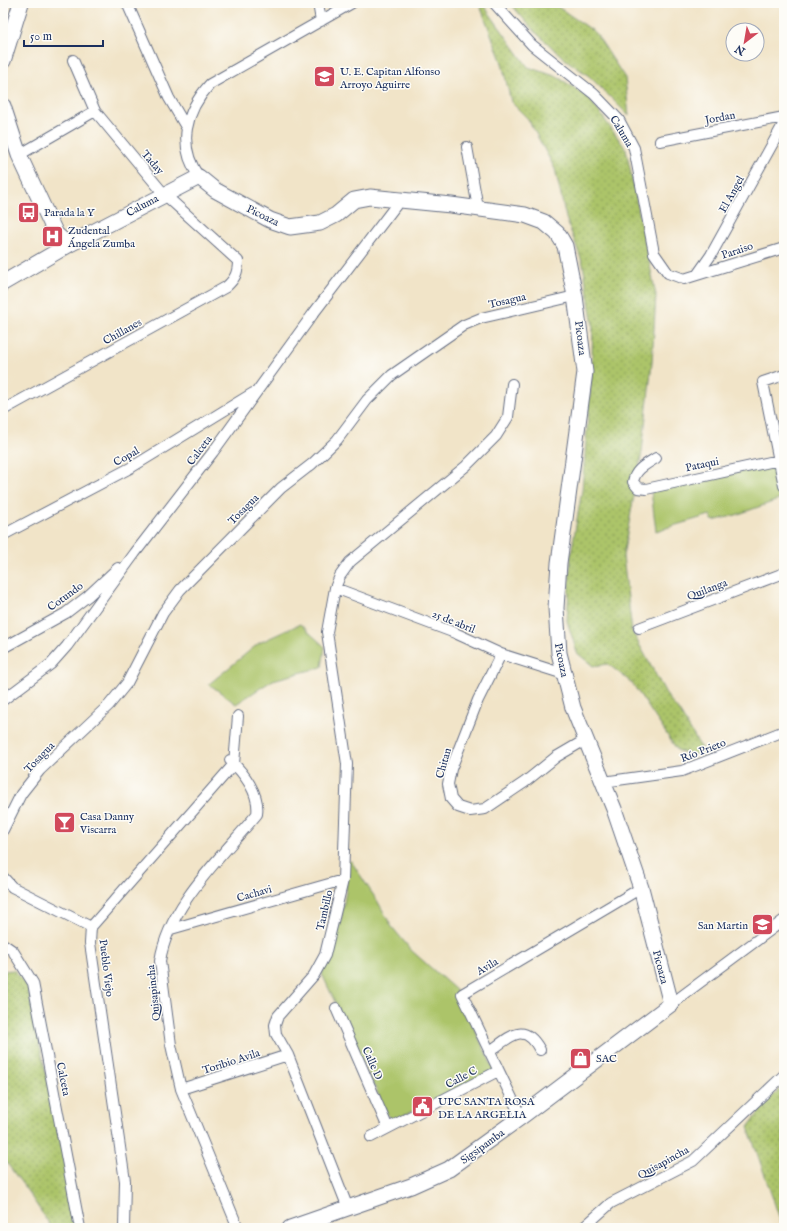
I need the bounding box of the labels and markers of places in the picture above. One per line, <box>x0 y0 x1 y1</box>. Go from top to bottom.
school or university icon: U. E. Capitan Alfonso Arroyo Aguirre <box>311 64 337 90</box>
place label: U. E. Capitan Alfonso Arroyo Aguirre <box>339 65 440 92</box>
bus stop icon: Parada la Y <box>16 199 42 225</box>
place label: Parada la Y <box>44 206 95 220</box>
hospital icon: Zudental Ángela Zumba <box>39 223 65 249</box>
place label: Zudental Ángela Zumba <box>67 224 135 251</box>
bar icon: Casa Danny Viscarra <box>52 809 78 835</box>
place label: Casa Danny Viscarra <box>79 810 135 837</box>
school or university icon: San Martin <box>750 912 776 938</box>
place label: San Martin <box>698 919 748 933</box>
shop icon: SAC <box>567 1045 593 1071</box>
place label: SAC <box>596 1052 617 1066</box>
public building icon: UPC SANTA ROSA DE LA ARGELIA <box>409 1094 435 1120</box>
place label: UPC SANTA ROSA DE LA ARGELIA <box>438 1095 535 1122</box>

